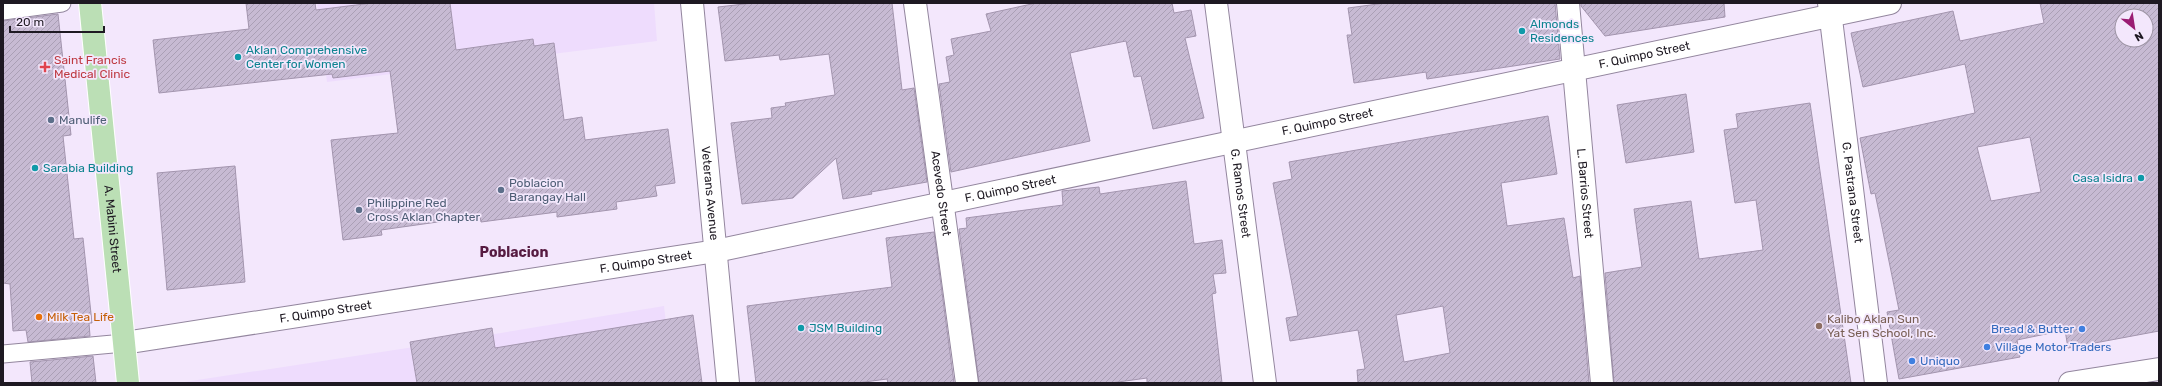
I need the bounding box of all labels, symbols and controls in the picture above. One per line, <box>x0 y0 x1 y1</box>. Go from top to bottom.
scale bar <box>10 8 104 34</box>
north arrow <box>2114 8 2154 48</box>
text: 20 m <box>16 15 44 29</box>
place label: Almonds Residences <box>1530 17 1594 45</box>
marker: Almonds Residences <box>1517 26 1527 36</box>
text: N <box>2132 29 2145 44</box>
street label: F. Quimpo Street <box>1597 38 1692 71</box>
place label: Aklan Comprehensive Center for Women <box>246 43 368 71</box>
marker: Aklan Comprehensive Center for Women <box>233 52 243 62</box>
place label: Saint Francis Medical Clinic <box>54 53 130 81</box>
marker: Saint Francis Medical Clinic <box>39 61 51 73</box>
street label: F. Quimpo Street <box>1280 105 1375 138</box>
place label: Manulife <box>59 113 107 127</box>
marker: Manulife <box>46 115 56 125</box>
street label: G. Pastrana Street <box>1839 141 1866 244</box>
street label: Veterans Avenue <box>699 145 721 241</box>
street label: G. Ramos Street <box>1228 148 1253 239</box>
street label: L. Barrios Street <box>1574 148 1596 239</box>
street label: Acevedo Street <box>928 150 954 237</box>
place label: Sarabia Building <box>43 161 133 175</box>
marker: Sarabia Building <box>30 163 40 173</box>
place label: Casa Isidra <box>2072 171 2133 185</box>
street label: F. Quimpo Street <box>963 172 1058 205</box>
marker: Casa Isidra <box>2136 173 2146 183</box>
place label: Poblacion Barangay Hall <box>509 176 586 204</box>
street label: A. Mabini Street <box>101 184 124 274</box>
marker: Poblacion Barangay Hall <box>496 185 506 195</box>
place label: Philippine Red Cross Aklan Chapter <box>367 196 481 224</box>
marker: Philippine Red Cross Aklan Chapter <box>354 205 364 215</box>
district label: Poblacion <box>480 244 548 261</box>
street label: F. Quimpo Street <box>599 248 693 276</box>
street label: F. Quimpo Street <box>279 298 373 326</box>
place label: Milk Tea Life <box>47 310 114 324</box>
marker: Milk Tea Life <box>34 312 44 322</box>
place label: Kalibo Aklan Sun Yat Sen School, Inc. <box>1827 312 1936 340</box>
place label: JSM Building <box>809 321 882 335</box>
marker: Kalibo Aklan Sun Yat Sen School, Inc. <box>1814 321 1824 331</box>
place label: Bread & Butter <box>1991 322 2074 336</box>
marker: JSM Building <box>796 323 806 333</box>
marker: Bread & Butter <box>2077 324 2087 334</box>
place label: Village Motor Traders <box>1995 340 2111 354</box>
marker: Village Motor Traders <box>1982 342 1992 352</box>
place label: Uniquo <box>1920 354 1960 368</box>
marker: Uniquo <box>1907 356 1917 366</box>

